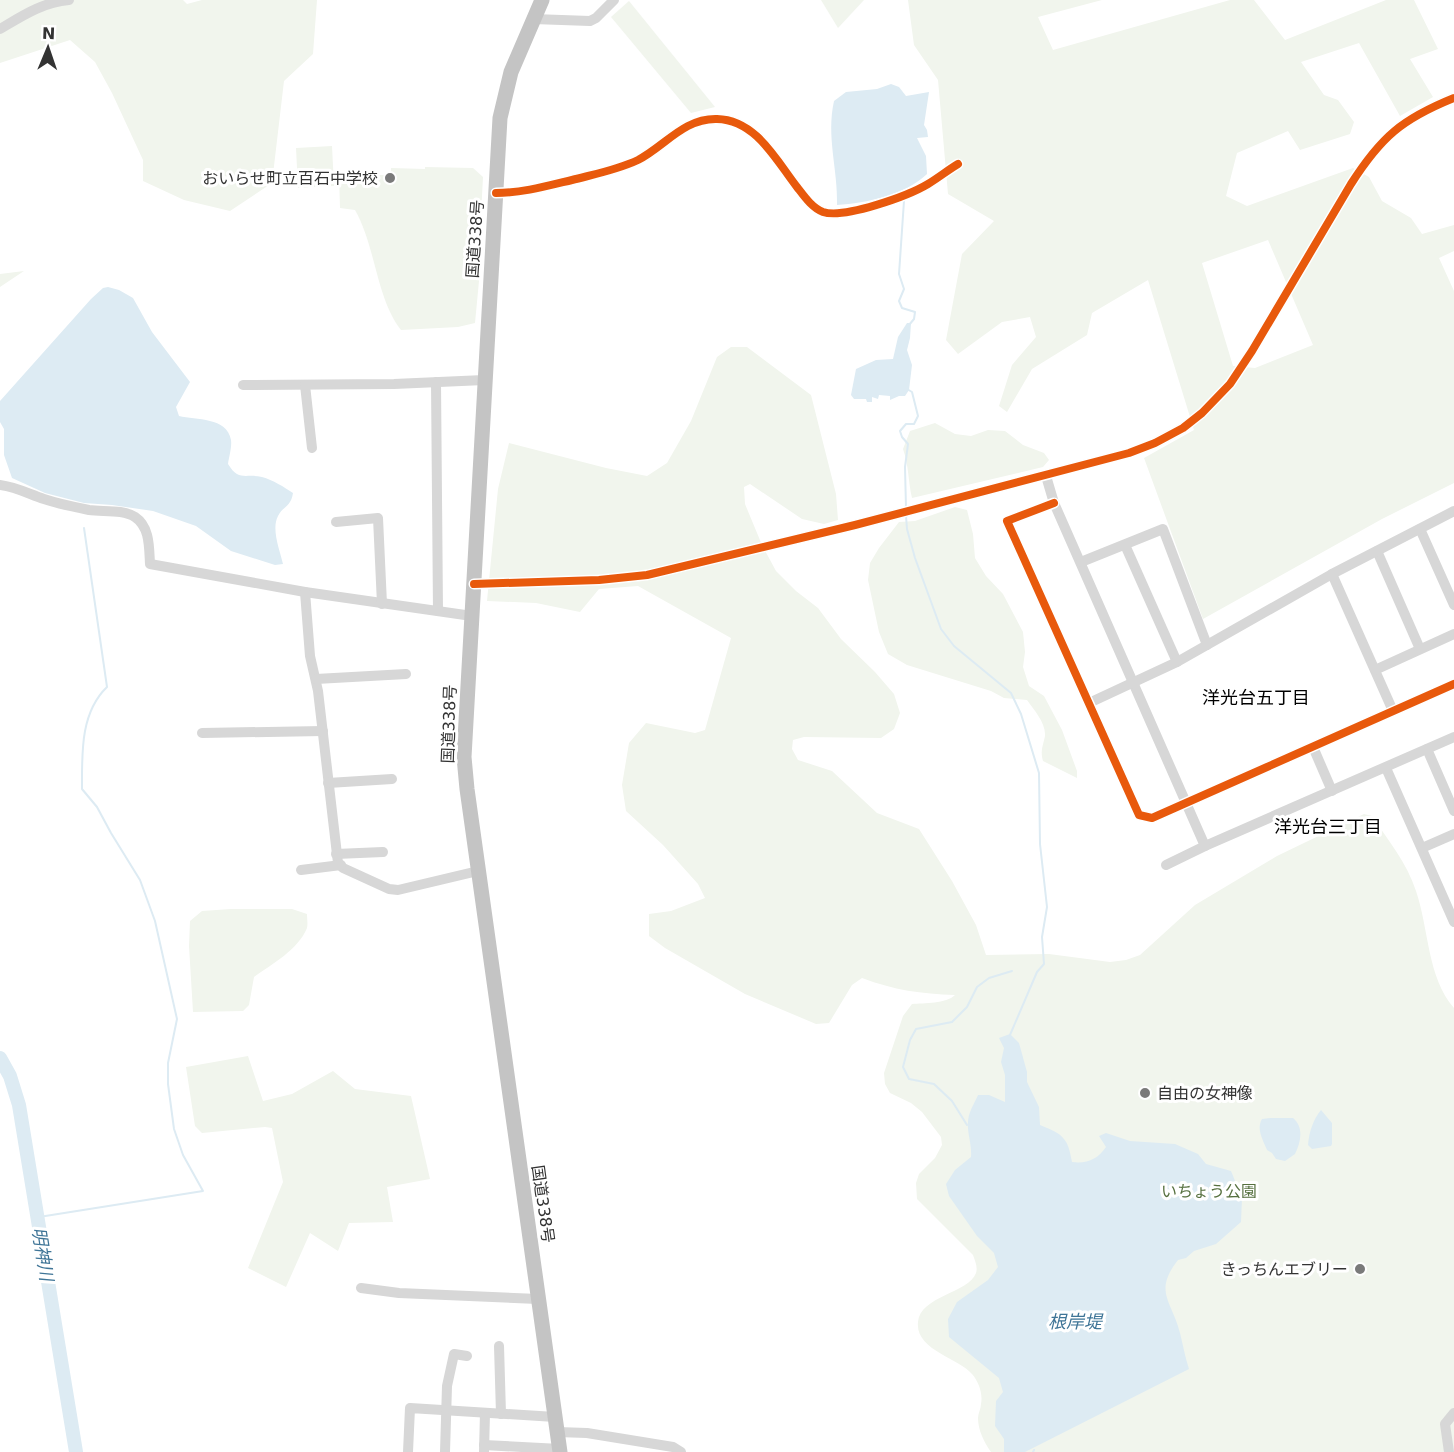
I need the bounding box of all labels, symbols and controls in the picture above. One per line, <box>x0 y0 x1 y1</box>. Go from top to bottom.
north arrow <box>18 18 78 78</box>
text: N <box>41 24 56 43</box>
place label: おいらせ町立百石中学校 <box>202 169 378 188</box>
marker: おいらせ町立百石中学校 <box>383 171 397 185</box>
street label: 国道338号 <box>463 199 487 279</box>
street label: 国道338号 <box>438 684 460 764</box>
district label: 洋光台五丁目 <box>1202 687 1310 708</box>
district label: 洋光台三丁目 <box>1274 816 1382 837</box>
place label: 自由の女神像 <box>1157 1084 1253 1103</box>
marker: 自由の女神像 <box>1138 1086 1152 1100</box>
street label: 国道338号 <box>528 1164 558 1244</box>
park label: いちょう公園 <box>1161 1182 1257 1201</box>
water label: 明神川 <box>28 1226 58 1284</box>
place label: きっちんエブリー <box>1221 1260 1348 1279</box>
marker: きっちんエブリー <box>1353 1262 1367 1276</box>
water label: 根岸堤 <box>1048 1311 1104 1332</box>

